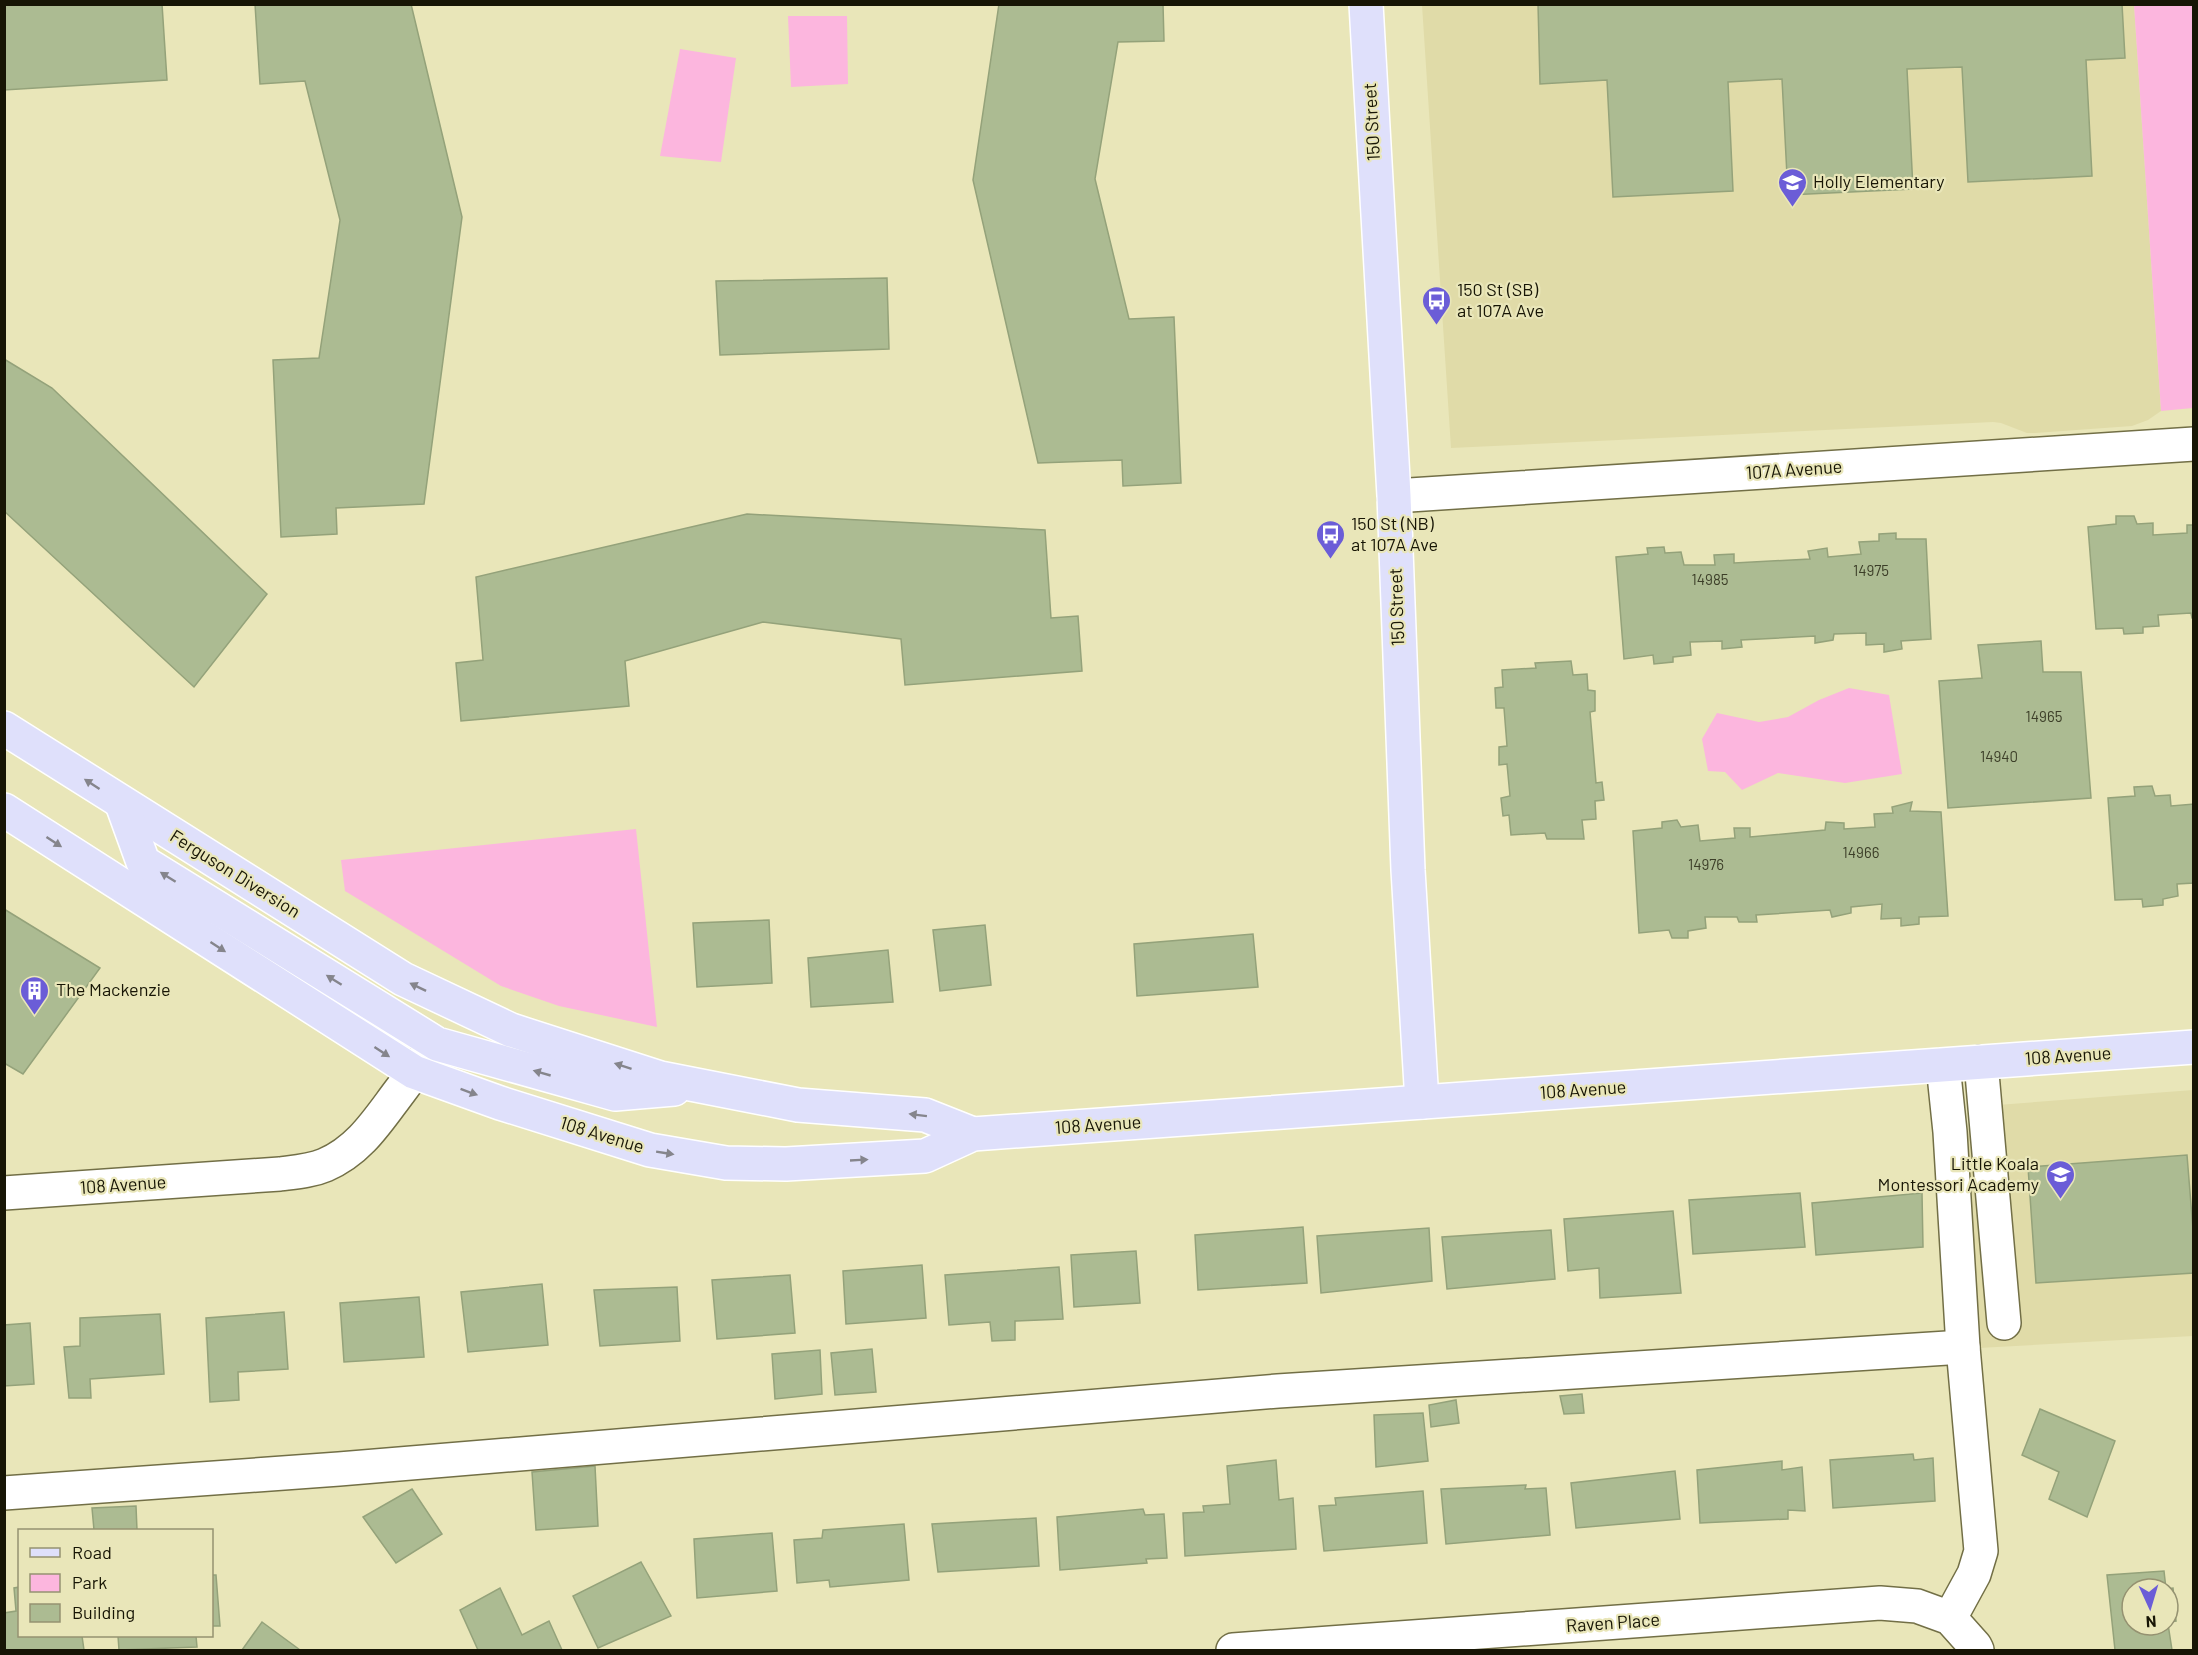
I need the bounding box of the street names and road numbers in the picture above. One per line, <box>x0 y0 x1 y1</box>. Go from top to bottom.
street label: 150 Street <box>1358 82 1384 162</box>
street label: 107A Avenue <box>1745 455 1843 483</box>
street label: 150 Street <box>1384 567 1408 647</box>
street label: Ferguson Diversion <box>166 824 305 922</box>
street label: 108 Avenue <box>2024 1041 2112 1069</box>
street label: 108 Avenue <box>1539 1075 1627 1103</box>
street label: 108 Avenue <box>1054 1110 1142 1138</box>
street label: 108 Avenue <box>558 1111 647 1157</box>
street label: 108 Avenue <box>79 1170 167 1198</box>
street label: Raven Place <box>1565 1608 1661 1636</box>

